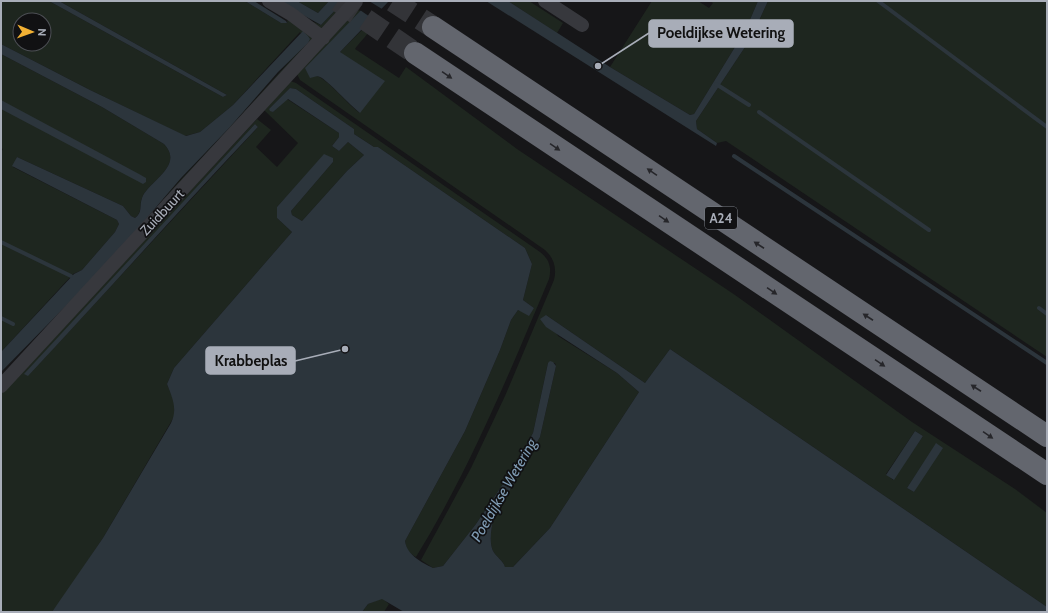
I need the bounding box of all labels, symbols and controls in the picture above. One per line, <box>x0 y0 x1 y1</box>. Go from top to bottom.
north arrow <box>12 12 52 52</box>
callout: Poeldijkse Wetering <box>649 20 793 47</box>
text: Poeldijkse Wetering <box>657 24 786 42</box>
text: N <box>35 28 49 36</box>
one-way arrow <box>441 71 453 78</box>
one-way arrow <box>550 143 561 150</box>
one-way arrow <box>647 168 657 176</box>
street label: Zuidbuurt <box>136 185 188 239</box>
road number: A24 <box>705 207 737 229</box>
one-way arrow <box>658 215 670 222</box>
one-way arrow <box>754 241 764 249</box>
one-way arrow <box>766 287 778 294</box>
one-way arrow <box>862 313 874 320</box>
callout: Krabbeplas <box>206 347 295 374</box>
text: Krabbeplas <box>215 352 287 370</box>
one-way arrow <box>875 359 885 367</box>
one-way arrow <box>971 384 982 392</box>
one-way arrow <box>983 431 993 439</box>
water label: Poeldijkse Wetering <box>467 434 541 545</box>

